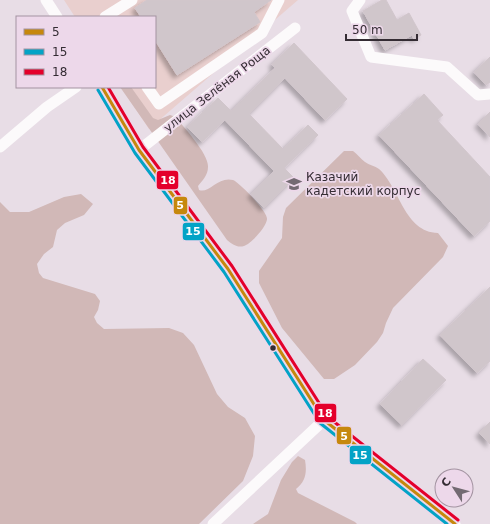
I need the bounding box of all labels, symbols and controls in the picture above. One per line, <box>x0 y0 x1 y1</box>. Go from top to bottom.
legend <box>16 16 156 88</box>
scale bar <box>346 16 417 42</box>
text: 50 m <box>352 23 383 37</box>
text: 5 <box>52 25 60 39</box>
street label: улица Зелёная Роща <box>161 43 273 135</box>
text: 15 <box>52 45 67 59</box>
text: 18 <box>52 65 67 79</box>
line badge: 18 <box>156 170 179 190</box>
place label: Казачий кадетский корпус <box>306 170 420 198</box>
text: 18 <box>160 174 176 187</box>
school or university icon: Казачий кадетский корпус <box>285 175 303 193</box>
line badge: 5 <box>173 196 188 215</box>
text: 5 <box>176 199 184 212</box>
line badge: 15 <box>182 222 205 241</box>
text: 15 <box>185 225 201 238</box>
unlabelled marker <box>268 343 278 353</box>
line badge: 18 <box>314 403 337 423</box>
text: 18 <box>317 407 333 420</box>
line badge: 5 <box>336 426 352 445</box>
text: 5 <box>340 430 348 443</box>
line badge: 15 <box>349 445 372 465</box>
text: 15 <box>352 449 368 462</box>
north arrow <box>434 468 474 508</box>
text: С <box>439 475 454 490</box>

